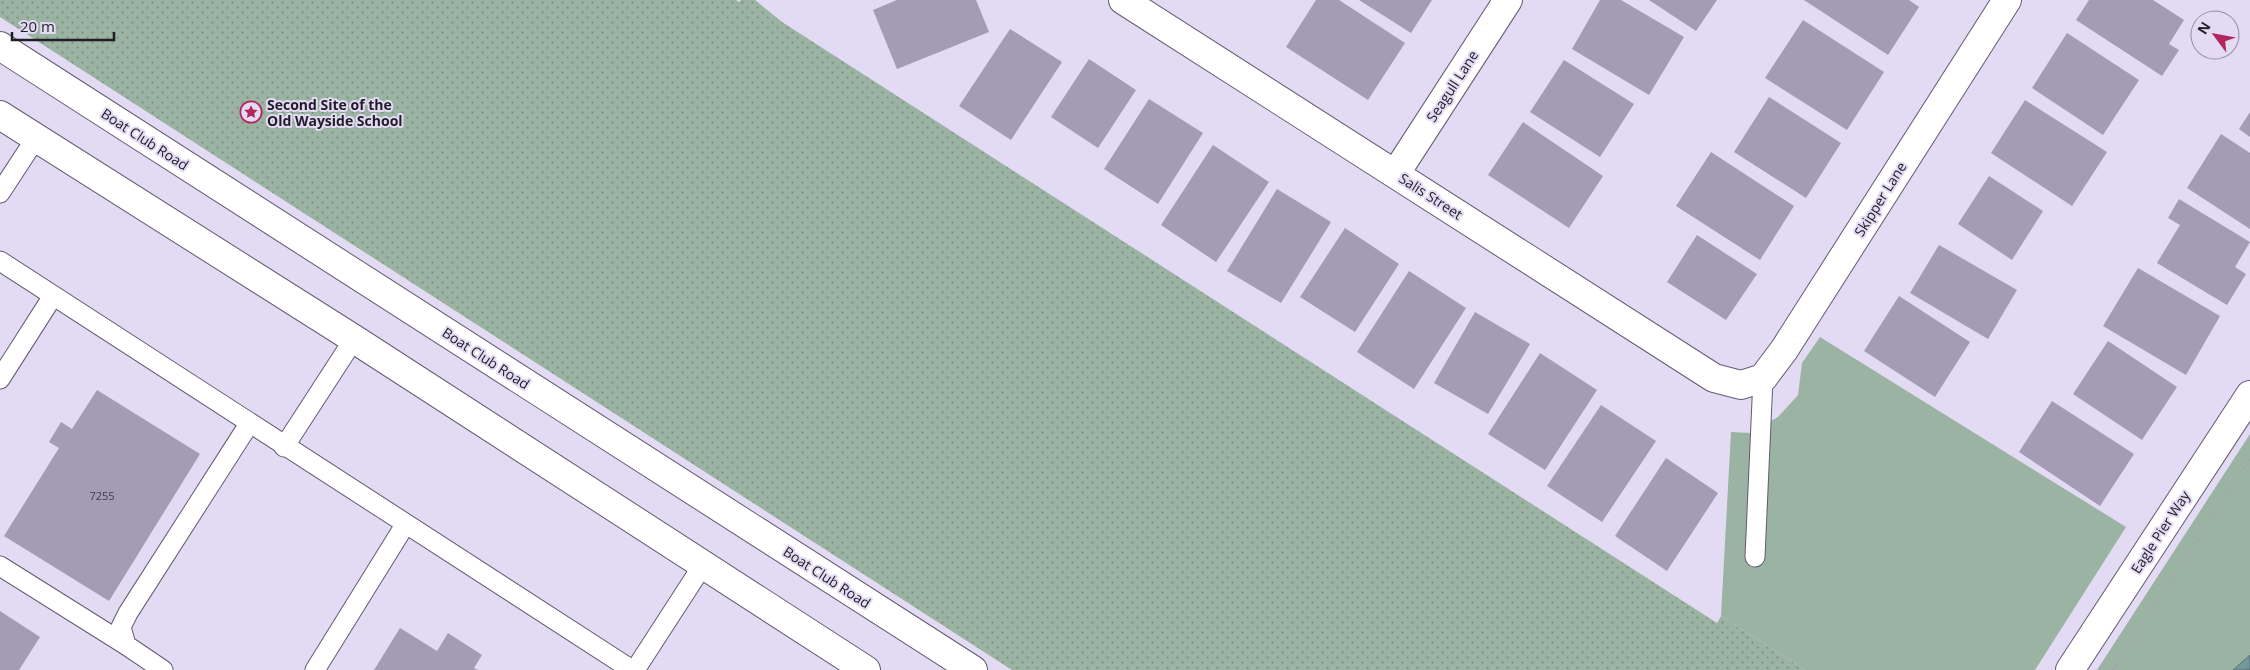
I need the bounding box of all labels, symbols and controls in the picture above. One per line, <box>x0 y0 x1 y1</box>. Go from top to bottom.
scale bar <box>12 10 115 42</box>
north arrow <box>2190 10 2240 60</box>
text: 20 m <box>20 16 55 36</box>
text: N <box>2192 18 2215 38</box>
street label: Seagull Lane <box>1422 46 1482 125</box>
place label: Second Site of the Old Wayside School <box>267 95 403 130</box>
place icon: Second Site of the Old Wayside School <box>239 100 263 124</box>
street label: Boat Club Road <box>98 104 192 174</box>
street label: Skipper Lane <box>1850 158 1911 240</box>
street label: Salis Street <box>1396 168 1466 224</box>
street label: Boat Club Road <box>439 323 533 393</box>
street label: Eagle Pier Way <box>2126 486 2194 577</box>
house number: 7255 <box>89 488 115 503</box>
street label: Boat Club Road <box>780 542 874 612</box>

